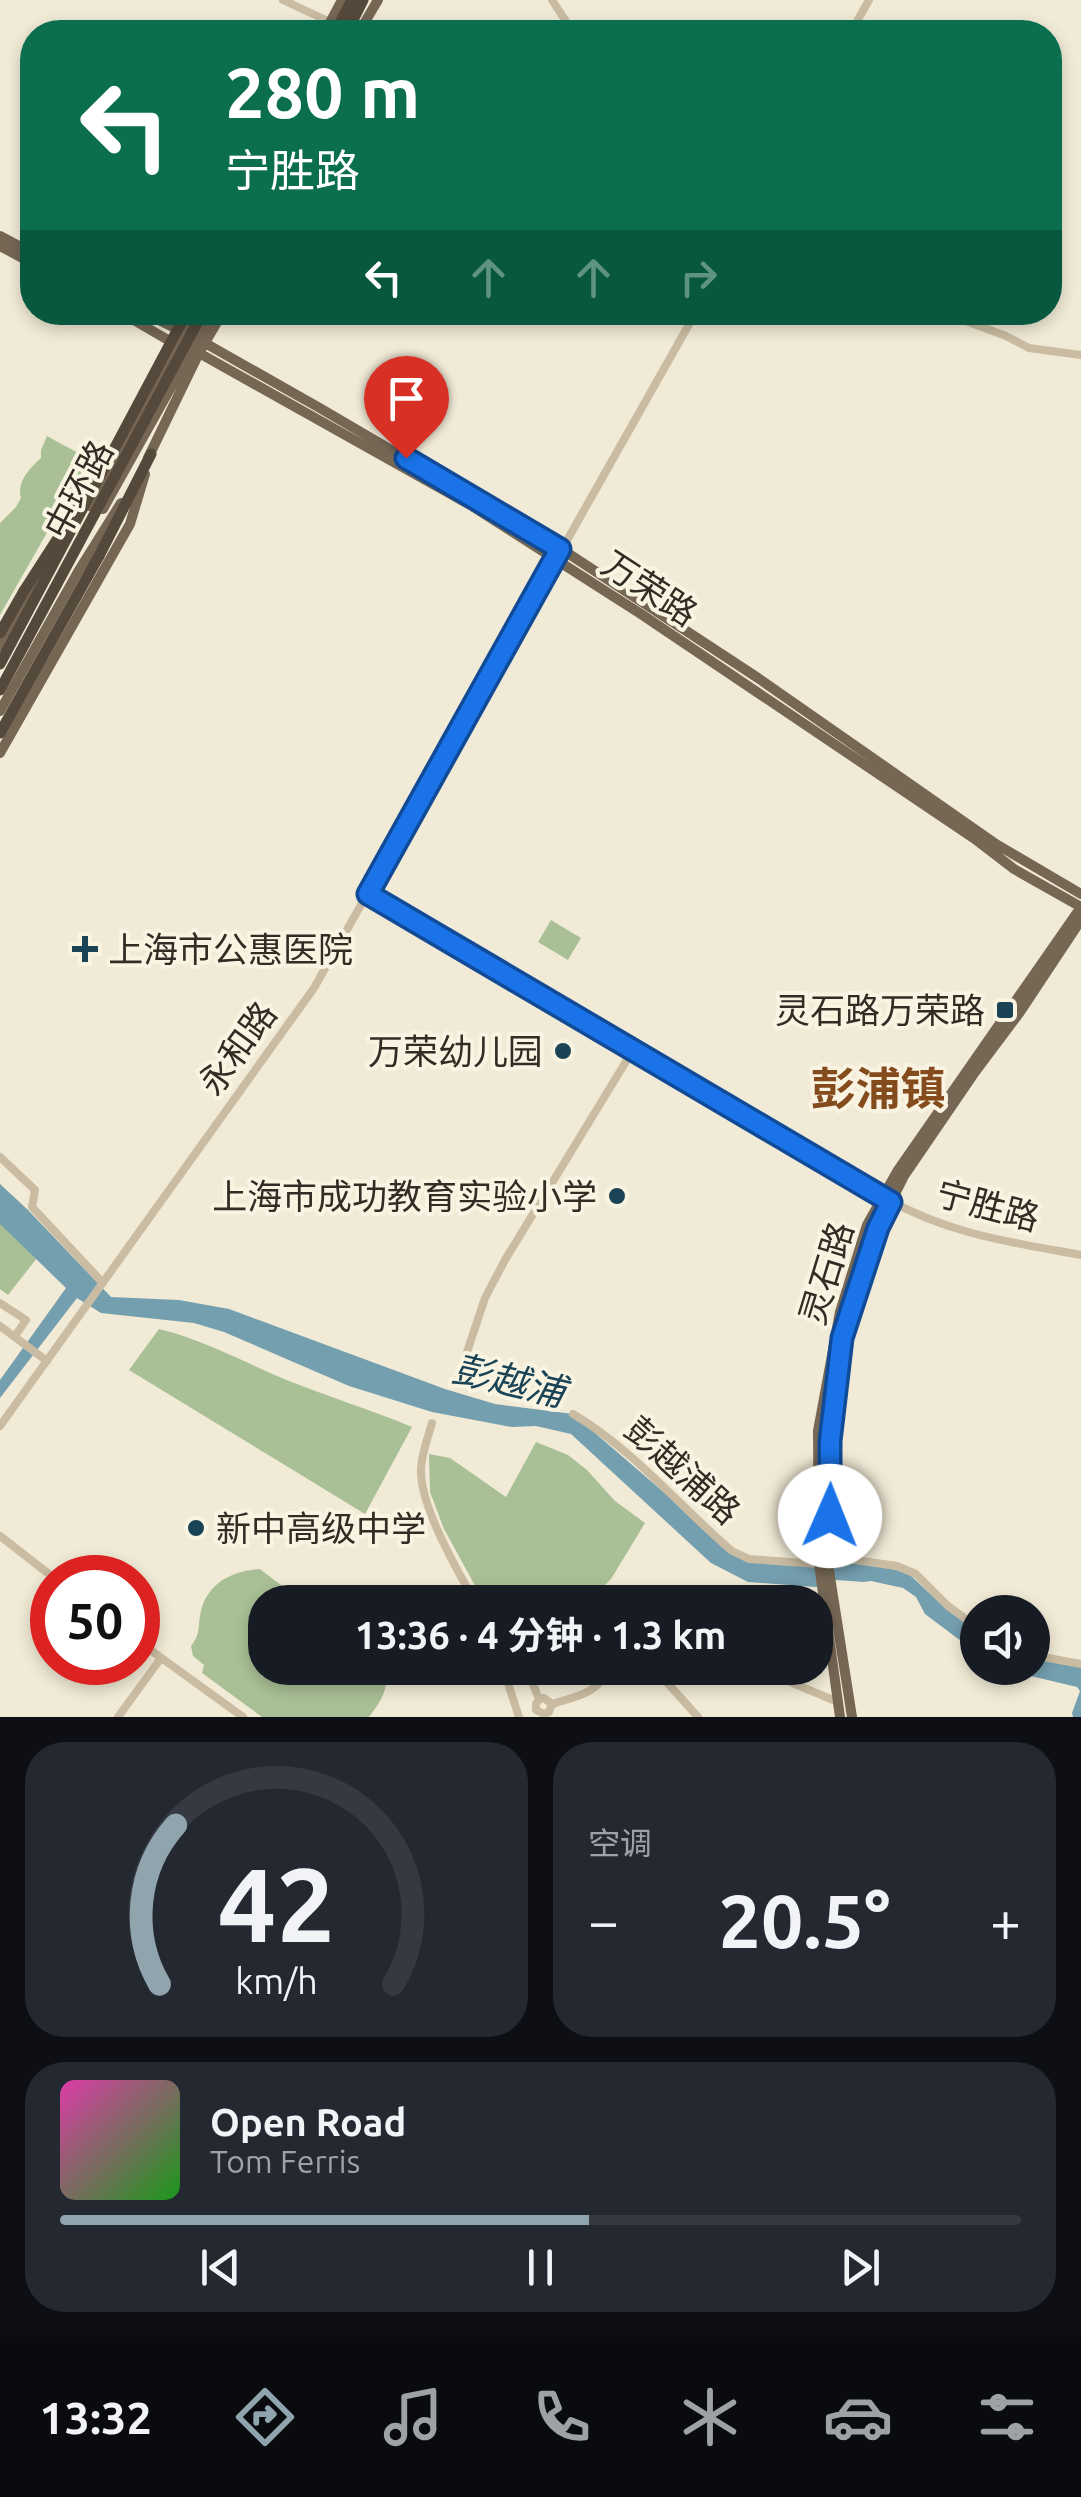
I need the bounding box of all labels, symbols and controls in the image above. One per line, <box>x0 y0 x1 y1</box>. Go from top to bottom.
text: 280 m <box>225 53 420 131</box>
icon: left <box>60 60 190 190</box>
text: 宁胜路 <box>225 145 360 196</box>
icon: left <box>356 250 411 305</box>
icon: ahead <box>461 250 516 305</box>
icon: ahead <box>566 250 621 305</box>
icon: right <box>671 250 726 305</box>
pin <box>364 356 449 459</box>
icon: arrive <box>379 371 434 426</box>
street label: 中环路 <box>36 433 120 545</box>
street label: 万荣路 <box>595 543 705 633</box>
place label: 上海市公惠医院 <box>108 929 353 969</box>
marker: 上海市公惠医院 <box>72 936 98 962</box>
place label: 灵石路万荣路 <box>775 990 985 1030</box>
street label: 永和路 <box>190 994 284 1102</box>
marker: 灵石路万荣路 <box>994 999 1016 1021</box>
place label: 万荣幼儿园 <box>368 1031 543 1071</box>
marker: 万荣幼儿园 <box>552 1040 574 1062</box>
district label: 彭浦镇 <box>810 1063 946 1114</box>
street label: 宁胜路 <box>932 1172 1044 1238</box>
place label: 上海市成功教育实验小学 <box>212 1176 597 1216</box>
marker: 上海市成功教育实验小学 <box>606 1185 628 1207</box>
street label: 灵石路 <box>792 1217 860 1329</box>
water label: 彭越浦 <box>449 1347 575 1415</box>
street label: 彭越浦路 <box>618 1408 748 1532</box>
position arrow <box>778 1464 882 1568</box>
place label: 新中高级中学 <box>216 1508 426 1548</box>
marker: 新中高级中学 <box>185 1517 207 1539</box>
speed limit sign: 50 <box>30 1555 160 1685</box>
map controls <box>960 1595 1050 1685</box>
button: sound <box>960 1595 1050 1685</box>
text: 13:36 · 4 分钟 · 1.3 km <box>355 1614 726 1656</box>
text: 空调 <box>588 1825 652 1861</box>
text: 42 <box>218 1845 335 1962</box>
text: 20.5° <box>719 1878 890 1962</box>
text: − <box>588 1890 619 1951</box>
text: + <box>990 1890 1021 1951</box>
text: km/h <box>235 1961 318 2001</box>
text: Open Road <box>210 2101 406 2143</box>
text: Tom Ferris <box>210 2143 360 2179</box>
icon: previous <box>193 2240 248 2295</box>
icon: pause <box>513 2240 568 2295</box>
icon: next <box>833 2240 888 2295</box>
icon: directions <box>230 2382 300 2452</box>
icon: music <box>378 2382 448 2452</box>
icon: phone <box>527 2382 597 2452</box>
icon: climate <box>675 2382 745 2452</box>
icon: car <box>823 2382 893 2452</box>
icon: filters <box>972 2382 1042 2452</box>
text: 13:32 <box>39 2392 152 2443</box>

